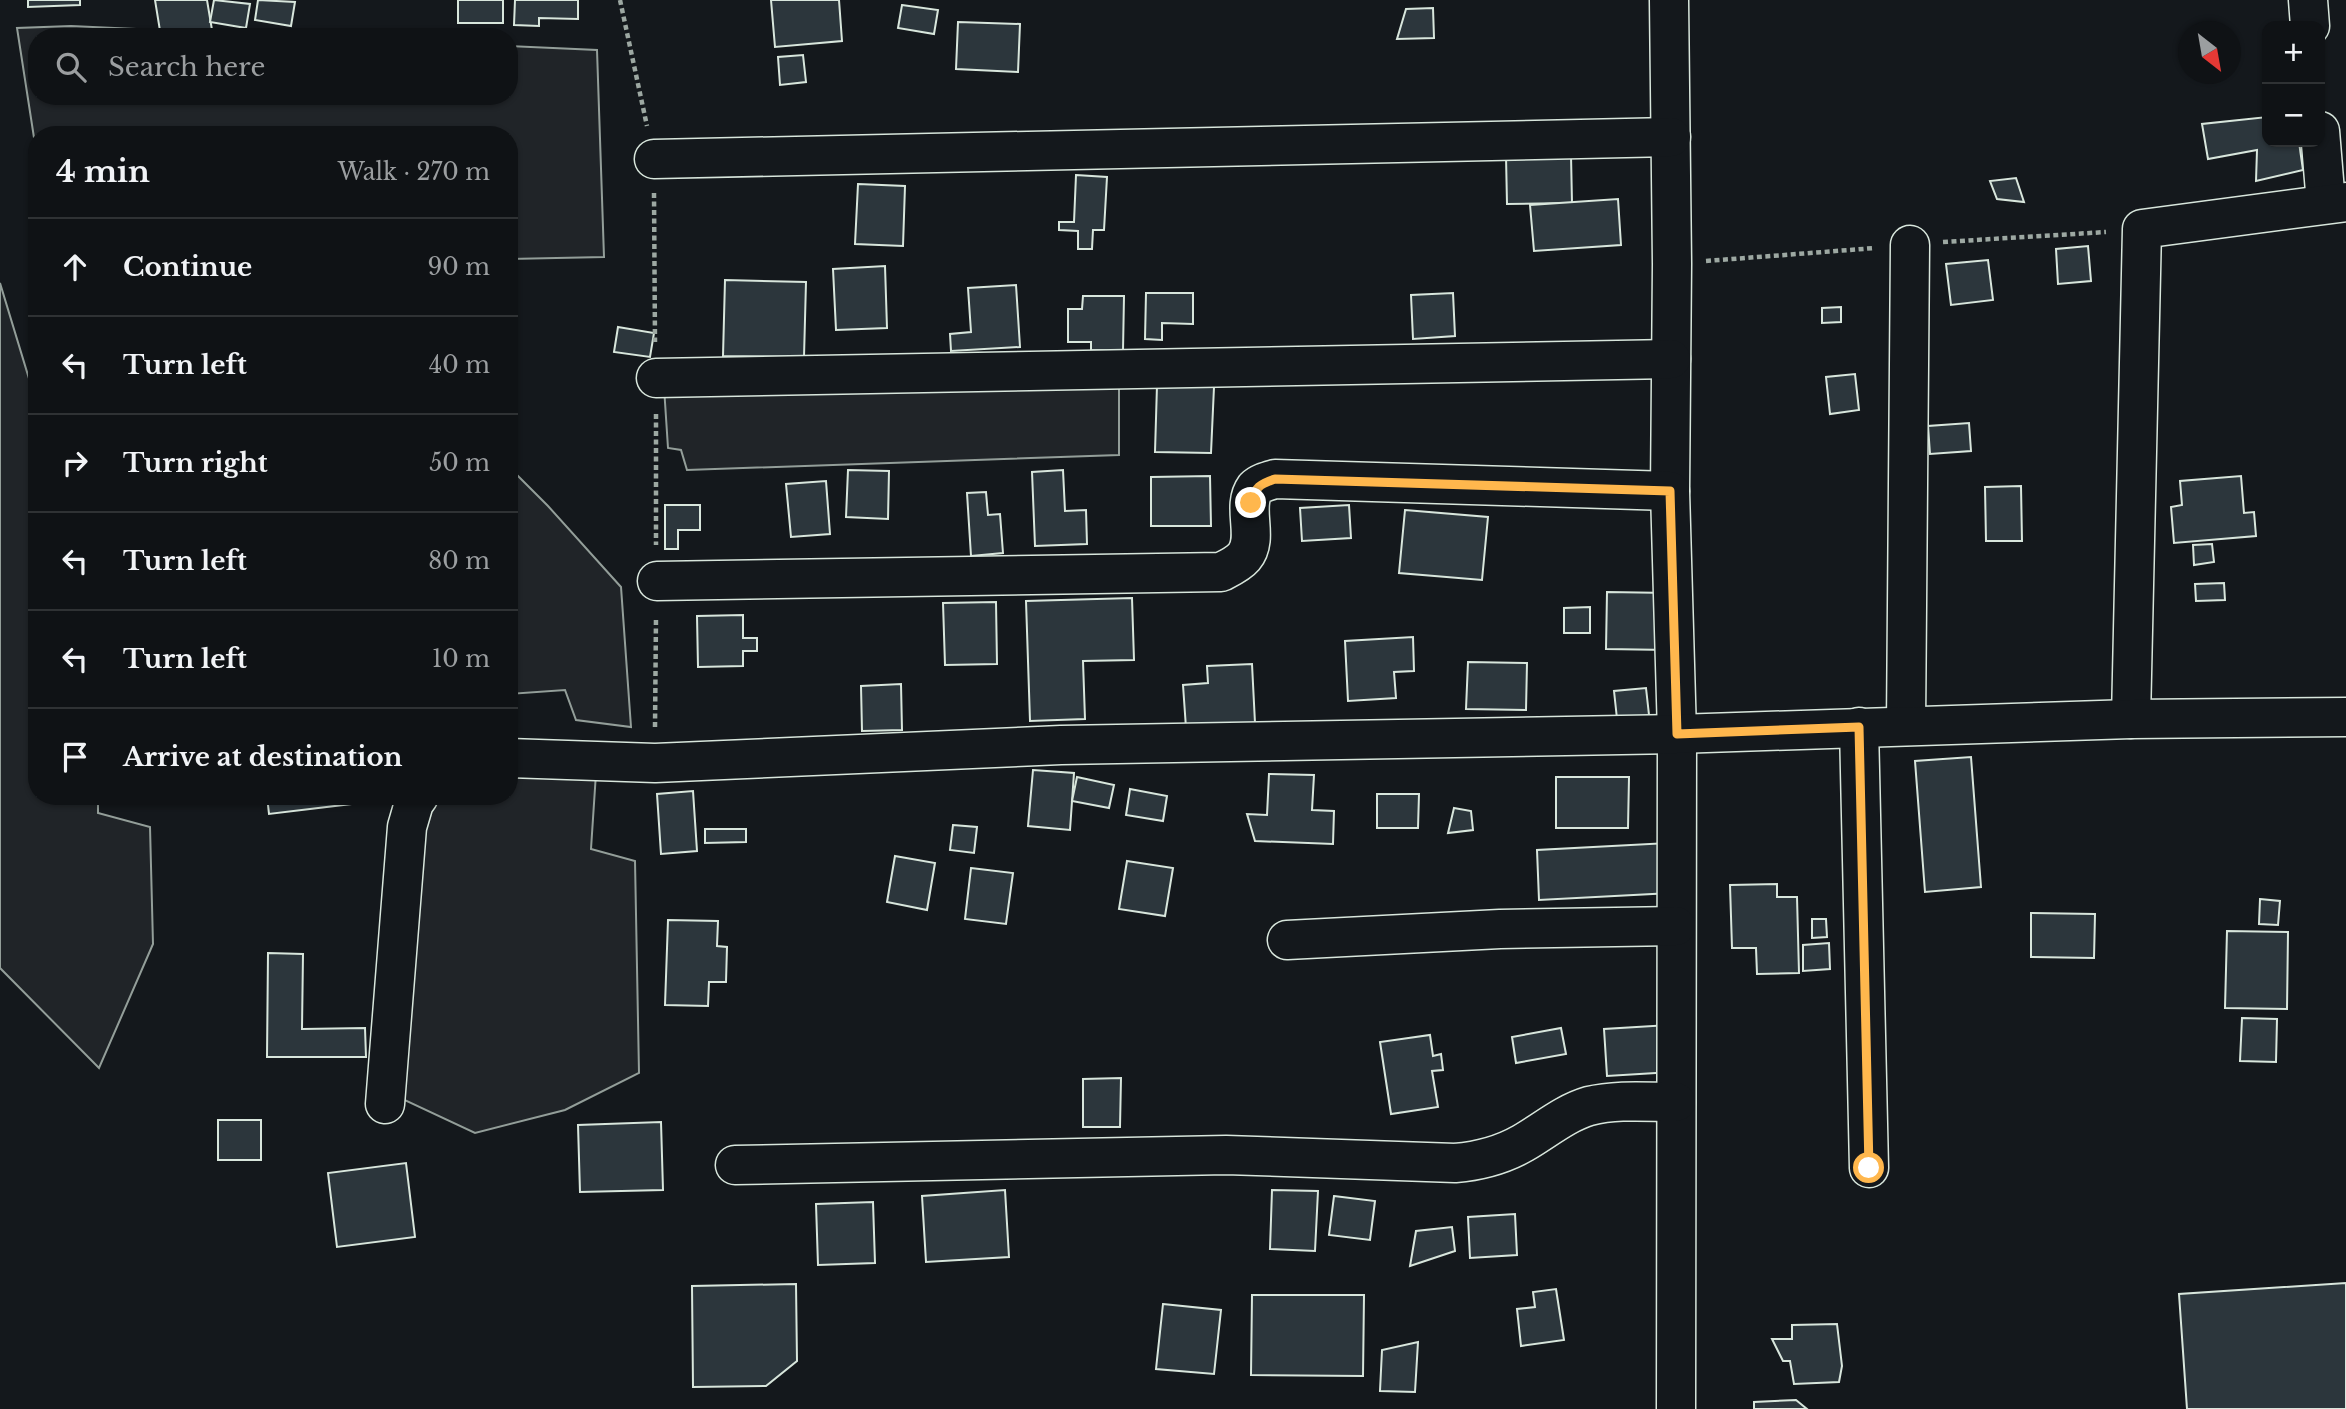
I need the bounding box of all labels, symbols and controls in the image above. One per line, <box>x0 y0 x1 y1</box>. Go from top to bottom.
north arrow <box>2178 21 2241 84</box>
map controls <box>2262 21 2325 147</box>
button: + <box>2262 21 2325 84</box>
search box <box>28 28 518 105</box>
icon: search <box>52 48 90 86</box>
text: Search here <box>108 51 265 83</box>
button: − <box>2262 84 2325 147</box>
text: 4 min <box>56 153 150 190</box>
text: Walk · 270 m <box>338 158 490 186</box>
icon: ahead <box>56 248 94 286</box>
text: Continue <box>123 251 252 283</box>
text: 90 m <box>428 253 490 281</box>
icon: left <box>56 346 94 384</box>
text: Turn left <box>123 349 247 381</box>
text: 40 m <box>429 351 490 379</box>
icon: right <box>56 444 94 482</box>
text: Turn right <box>123 447 268 479</box>
text: 50 m <box>429 449 490 477</box>
route end <box>1235 487 1266 518</box>
icon: left <box>56 542 94 580</box>
text: Turn left <box>123 545 247 577</box>
text: 80 m <box>428 547 490 575</box>
icon: left <box>56 640 94 678</box>
text: Turn left <box>123 643 247 675</box>
text: 10 m <box>432 645 490 673</box>
icon: arrive <box>56 738 94 776</box>
text: Arrive at destination <box>123 741 403 773</box>
route start <box>1853 1152 1884 1183</box>

